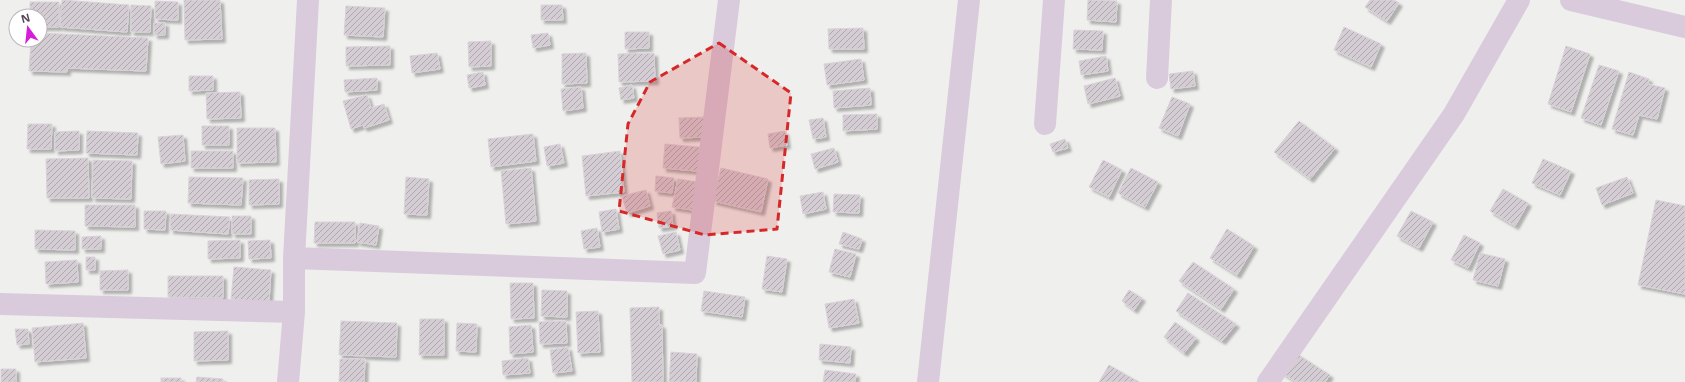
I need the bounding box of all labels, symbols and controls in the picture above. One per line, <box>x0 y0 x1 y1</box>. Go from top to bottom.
north arrow <box>8 8 48 48</box>
text: N <box>19 9 32 26</box>

